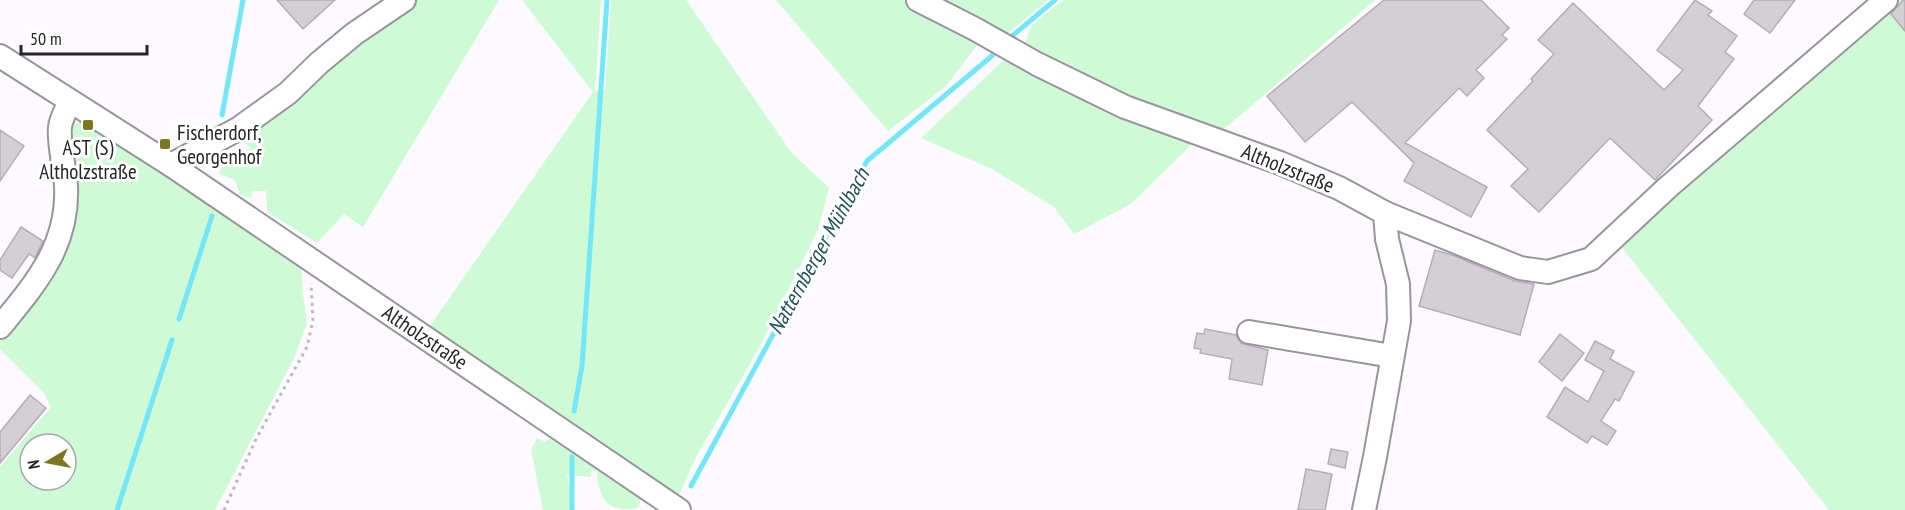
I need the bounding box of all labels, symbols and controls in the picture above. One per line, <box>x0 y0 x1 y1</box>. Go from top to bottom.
scale bar <box>21 18 147 56</box>
text: 50 m <box>30 27 62 50</box>
marker: AST (S) Altholzstraße <box>81 118 95 132</box>
place label: Fischerdorf, Georgenhof <box>177 119 262 170</box>
place label: AST (S) Altholzstraße <box>39 134 137 185</box>
marker: Fischerdorf, Georgenhof <box>158 137 172 151</box>
street label: Altholzstraße <box>1238 137 1338 199</box>
water label: Natternberger Mühlbach <box>761 162 876 339</box>
street label: Altholzstraße <box>377 299 473 375</box>
north arrow <box>18 432 78 492</box>
text: N <box>23 459 44 471</box>

